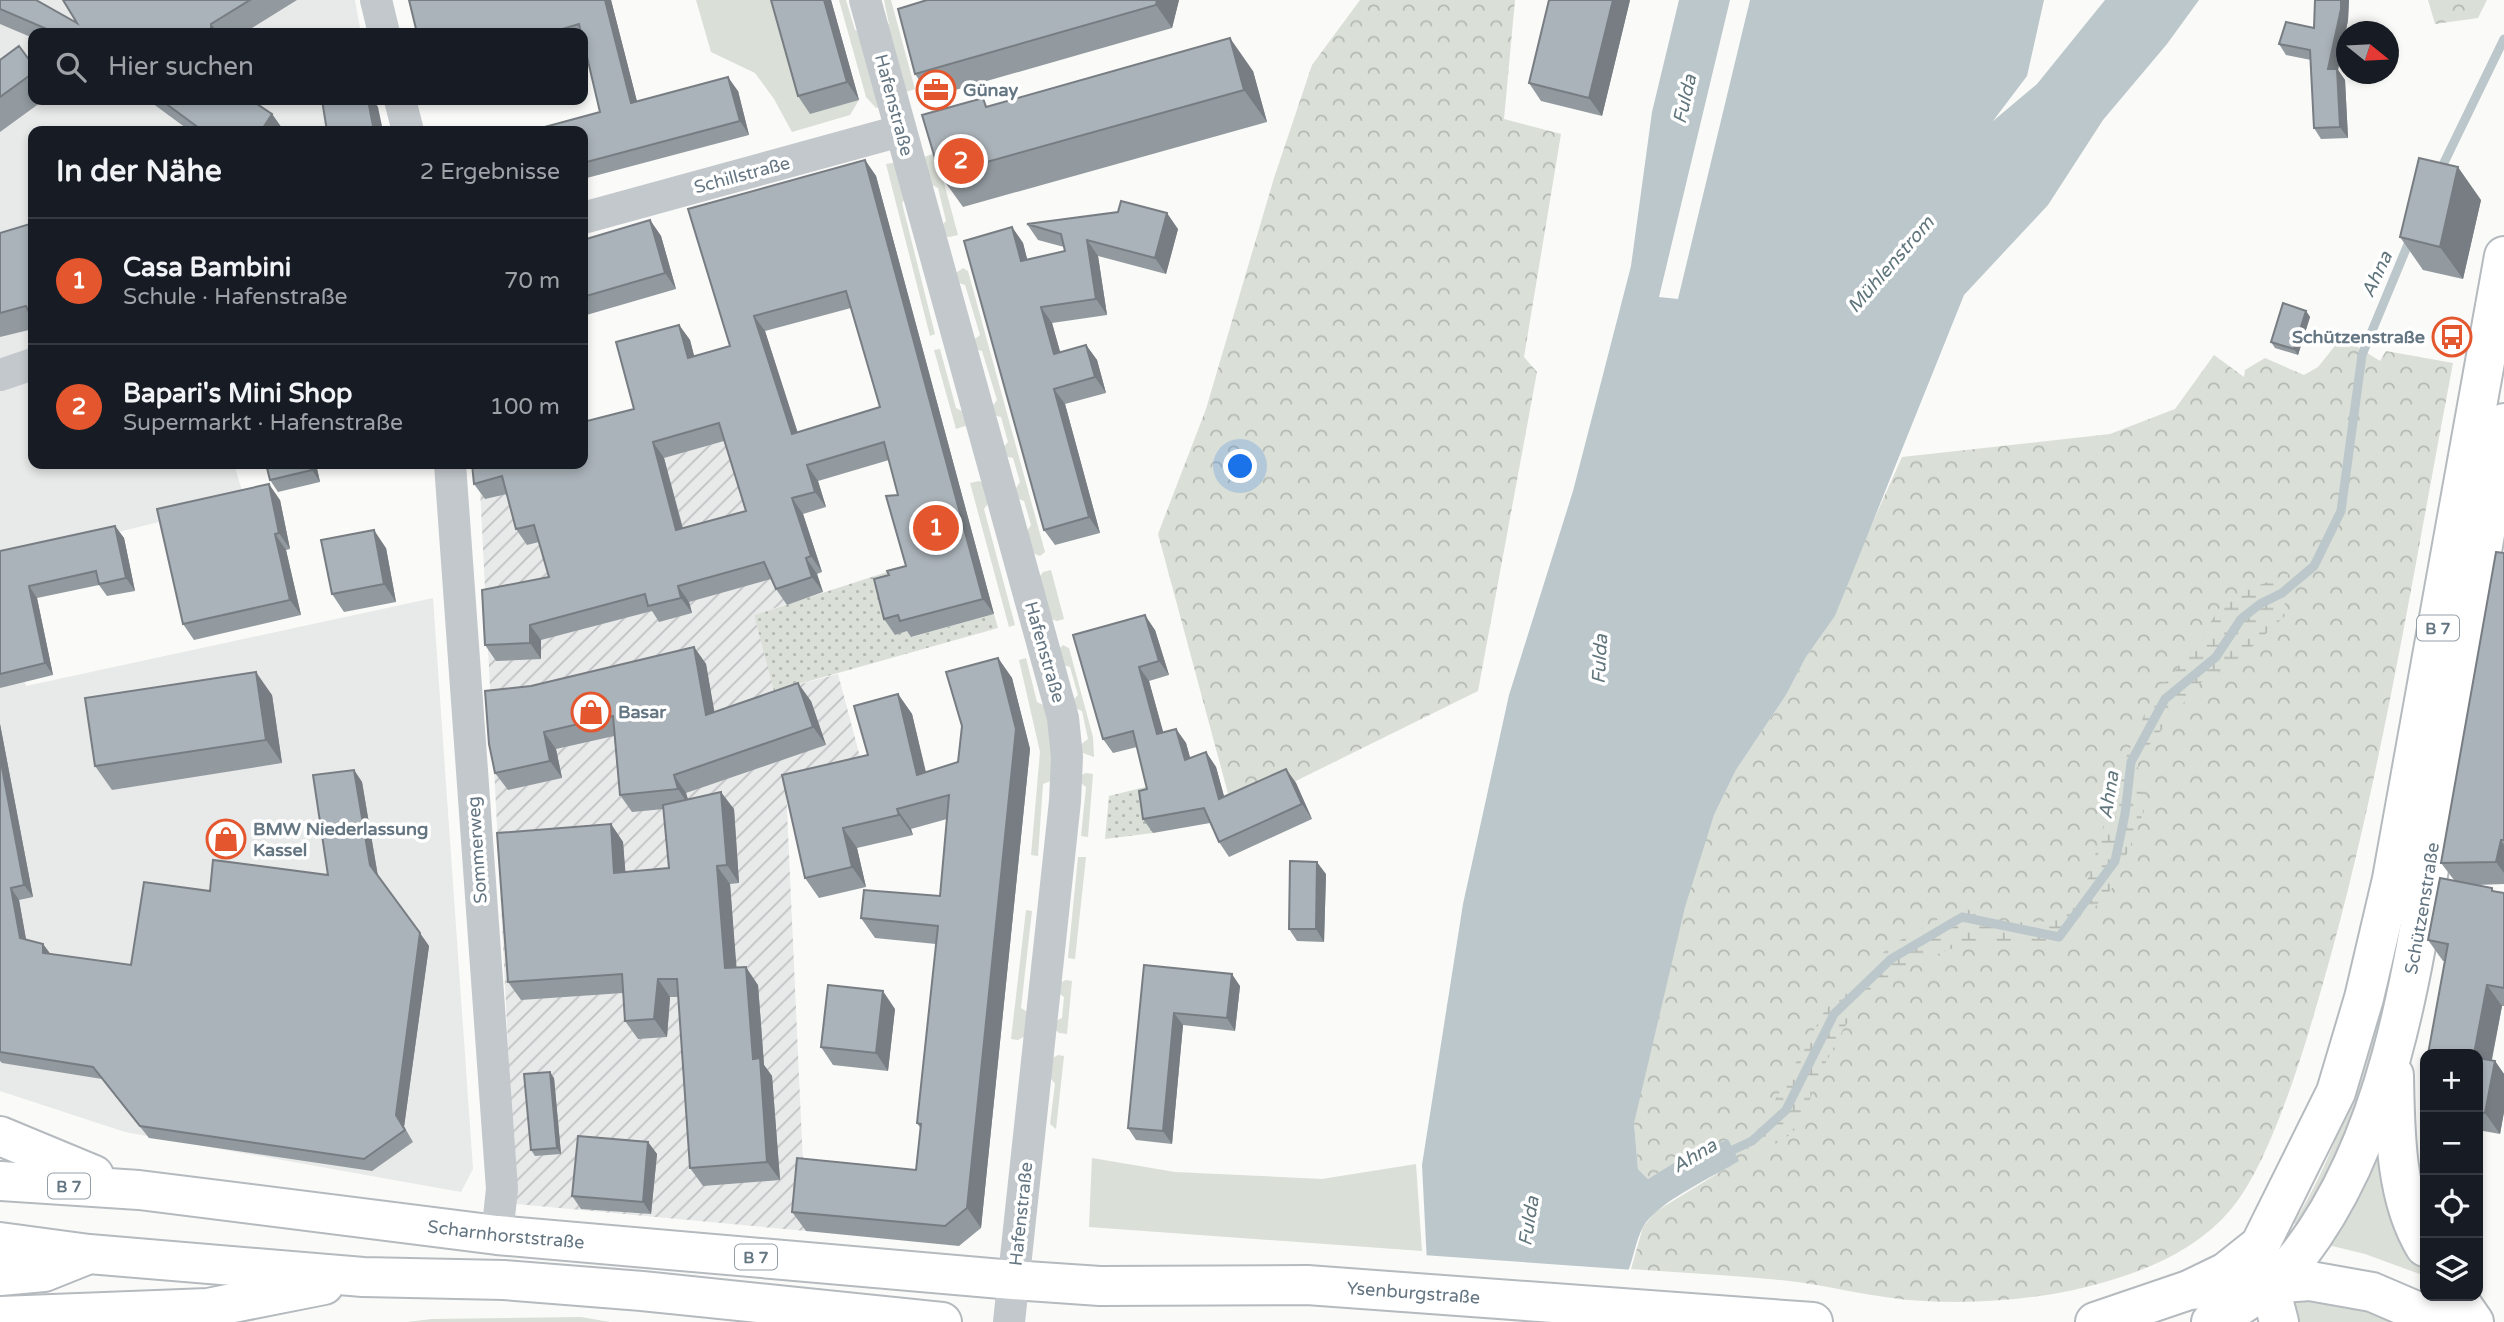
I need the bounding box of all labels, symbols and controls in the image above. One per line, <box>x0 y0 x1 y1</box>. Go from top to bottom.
north arrow <box>2336 21 2399 84</box>
search box <box>28 28 588 105</box>
icon: search <box>52 48 90 86</box>
text: Hier suchen <box>108 51 254 82</box>
street label: Hafenstraße <box>870 52 918 158</box>
office icon: Günay <box>915 69 957 111</box>
water label: Fulda <box>1669 71 1702 126</box>
place label: Günay <box>963 79 1019 101</box>
pin: 2 <box>938 135 984 187</box>
street label: Schillstraße <box>691 152 793 198</box>
text: In der Nähe <box>56 153 222 190</box>
text: 2 Ergebnisse <box>420 158 560 186</box>
water label: Mühlenstrom <box>1843 212 1939 317</box>
water label: Ahna <box>2357 247 2398 301</box>
text: Casa Bambini <box>123 252 291 283</box>
text: 1 <box>72 267 86 295</box>
text: 70 m <box>504 267 560 295</box>
text: Schule · Hafenstraße <box>123 283 348 311</box>
bus stop icon: Schützenstraße <box>2431 316 2473 358</box>
place label: Schützenstraße <box>2292 326 2425 348</box>
text: Bapari's Mini Shop <box>123 378 352 409</box>
text: 2 <box>72 393 86 421</box>
text: 100 m <box>490 393 560 421</box>
text: Supermarkt · Hafenstraße <box>123 409 403 437</box>
your location <box>1223 449 1257 483</box>
pin: 1 <box>913 502 959 554</box>
street label: Hafenstraße <box>1020 599 1070 705</box>
road number: B 7 <box>2417 615 2459 640</box>
water label: Fulda <box>1588 632 1612 685</box>
shop icon: Basar <box>570 691 612 733</box>
place label: Basar <box>618 701 667 723</box>
water label: Ahna <box>2094 768 2124 821</box>
street label: Sommerweg <box>462 795 492 905</box>
shop icon: BMW Niederlassung Kassel <box>205 818 247 860</box>
place label: BMW Niederlassung Kassel <box>253 818 428 861</box>
street label: Schützenstraße <box>2400 841 2444 976</box>
map controls <box>2420 1049 2483 1301</box>
button: + <box>2420 1049 2483 1112</box>
button: − <box>2420 1112 2483 1175</box>
water label: Ahna <box>1668 1133 1722 1178</box>
street label: Hafenstraße <box>1005 1161 1037 1267</box>
road number: B 7 <box>48 1174 90 1198</box>
button: locate <box>2420 1175 2483 1238</box>
water label: Fulda <box>1514 1194 1544 1247</box>
street label: Scharnhorststraße <box>426 1215 585 1254</box>
button: layers <box>2420 1238 2483 1301</box>
road number: B 7 <box>735 1245 777 1270</box>
street label: Ysenburgstraße <box>1346 1277 1481 1309</box>

